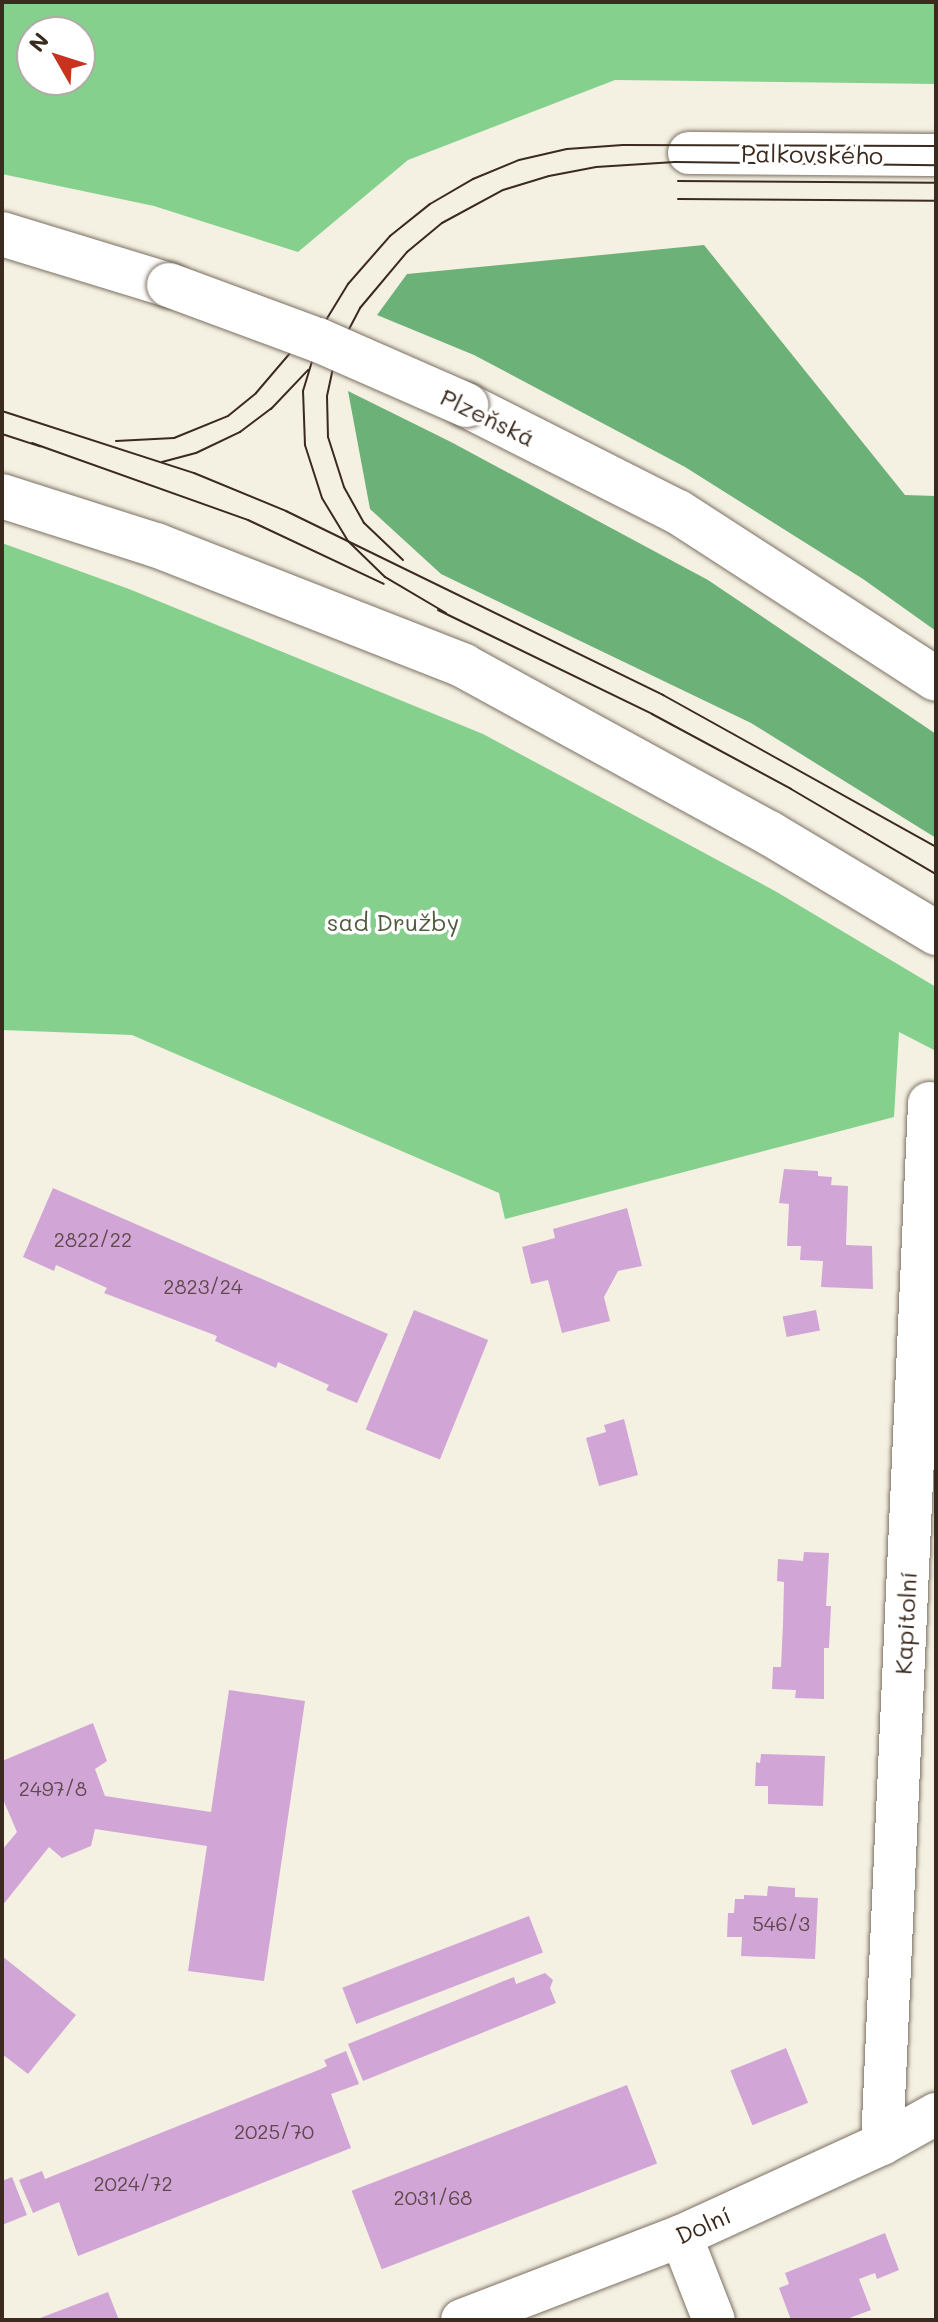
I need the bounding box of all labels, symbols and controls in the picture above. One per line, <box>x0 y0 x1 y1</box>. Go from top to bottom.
north arrow <box>16 16 96 96</box>
text: N <box>22 26 55 57</box>
street label: Palkovského <box>741 138 883 170</box>
street label: Plzeňská <box>436 382 540 452</box>
park label: sad Družby <box>327 908 459 936</box>
house number: 2822/22 <box>54 1227 132 1251</box>
house number: 2823/24 <box>163 1274 243 1298</box>
street label: Kapitolní <box>888 1571 922 1675</box>
house number: 2497/8 <box>19 1776 87 1800</box>
house number: 546/3 <box>752 1911 810 1935</box>
house number: 2025/70 <box>234 2119 314 2143</box>
house number: 2024/72 <box>93 2171 173 2195</box>
house number: 2031/68 <box>394 2185 472 2209</box>
street label: Dolní <box>671 2200 735 2250</box>

